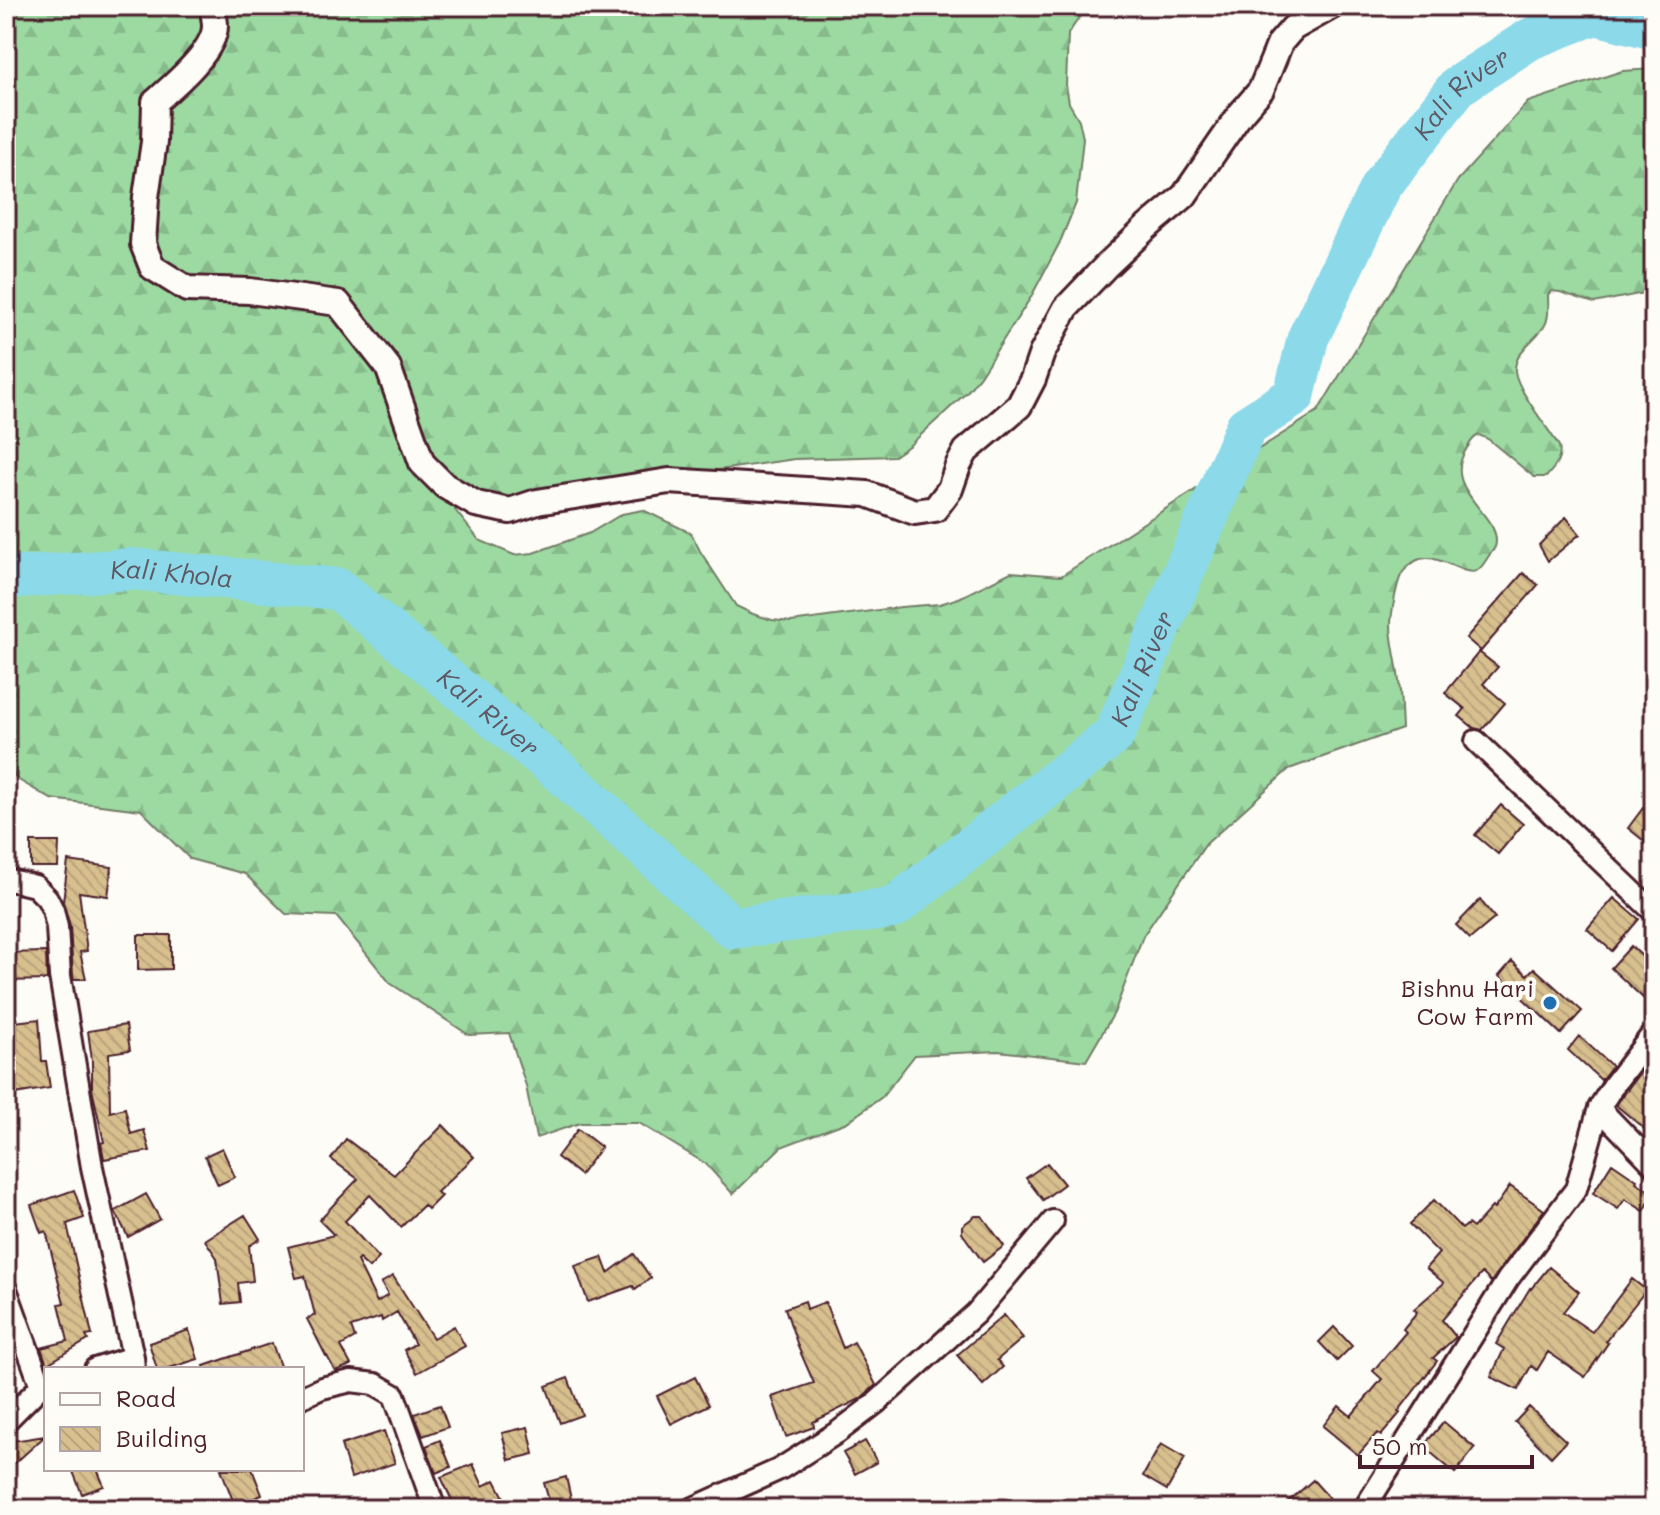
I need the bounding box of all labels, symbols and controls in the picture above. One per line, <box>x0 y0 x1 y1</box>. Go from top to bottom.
water label: Kali River <box>1405 39 1516 146</box>
water label: Kali Khola <box>109 551 235 595</box>
water label: Kali River <box>1102 605 1181 731</box>
water label: Kali River <box>431 660 547 764</box>
place label: Bishnu Hari Cow Farm <box>1401 972 1534 1031</box>
marker: Bishnu Hari Cow Farm <box>1541 994 1559 1012</box>
legend <box>44 1367 304 1471</box>
text: Road <box>116 1382 176 1413</box>
scale bar <box>1360 1419 1532 1469</box>
text: Building <box>116 1422 207 1453</box>
text: 50 m <box>1372 1430 1428 1461</box>

